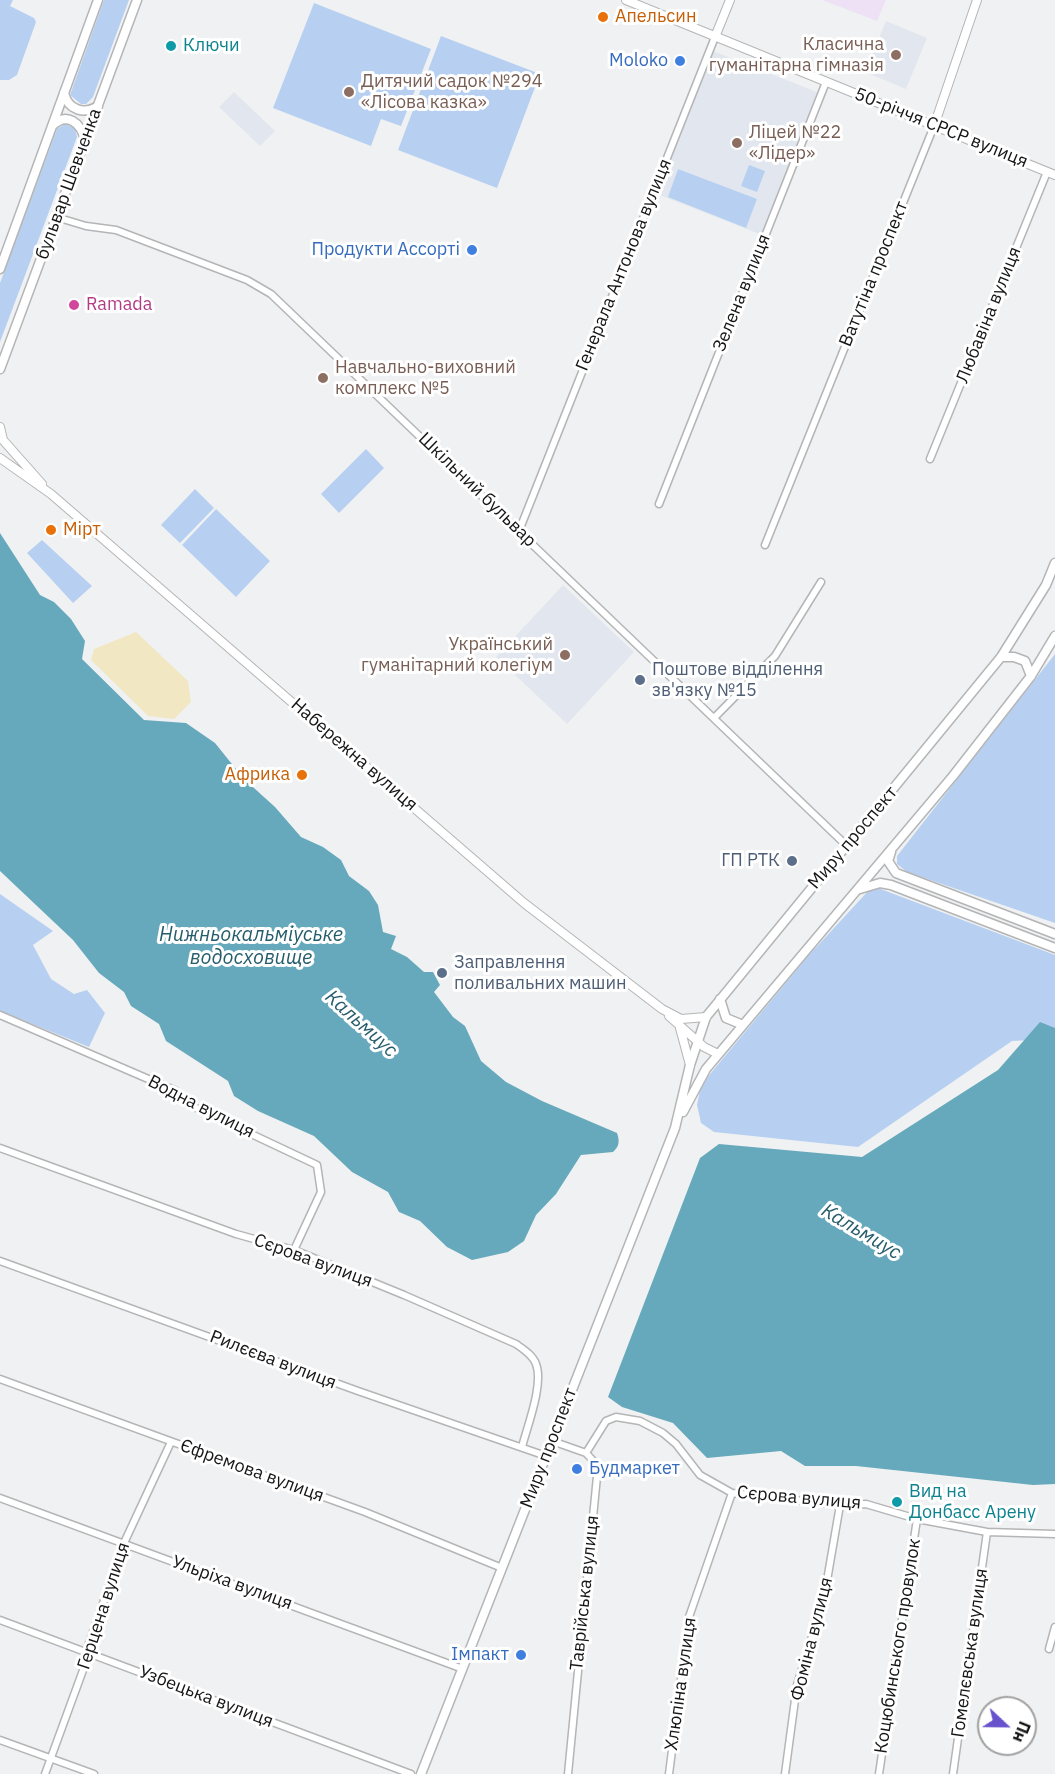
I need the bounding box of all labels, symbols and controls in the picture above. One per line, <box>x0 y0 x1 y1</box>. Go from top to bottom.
place label: Апельсин <box>615 6 696 28</box>
marker: Апельсин <box>596 10 610 24</box>
place label: Класична гуманітарна гімназія <box>709 34 884 76</box>
place label: Ключи <box>183 35 240 57</box>
marker: Ключи <box>164 39 178 53</box>
marker: Класична гуманітарна гімназія <box>889 48 903 62</box>
place label: Moloko <box>609 50 668 72</box>
marker: Moloko <box>673 54 687 68</box>
place label: Дитячий садок №294 «Лісова казка» <box>361 71 543 113</box>
street label: 50-річчя СРСР вулиця <box>851 83 1031 173</box>
marker: Дитячий садок №294 «Лісова казка» <box>342 85 356 99</box>
street label: бульвар Шевченка <box>32 106 106 262</box>
place label: Ліцей №22 «Лідер» <box>749 122 841 164</box>
marker: Ліцей №22 «Лідер» <box>730 136 744 150</box>
street label: Генерала Антонова вулиця <box>572 156 676 374</box>
street label: Ватутіна проспект <box>835 198 913 350</box>
street label: Зелена вулиця <box>709 231 775 355</box>
place label: Продукти Ассорті <box>311 239 460 261</box>
marker: Продукти Ассорті <box>465 243 479 257</box>
street label: Любавіна вулиця <box>952 244 1026 386</box>
place label: Ramada <box>86 294 152 316</box>
marker: Ramada <box>67 298 81 312</box>
place label: Навчально-виховний комплекс №5 <box>335 357 516 400</box>
marker: Навчально-виховний комплекс №5 <box>316 371 330 385</box>
street label: Шкільний бульвар <box>414 428 540 552</box>
place label: Мірт <box>63 519 101 541</box>
marker: Мірт <box>44 523 58 537</box>
place label: Український гуманітарний колегіум <box>361 634 553 676</box>
marker: Український гуманітарний колегіум <box>558 648 572 662</box>
place label: Поштове відділення зв'язку №15 <box>652 659 823 702</box>
marker: Поштове відділення зв'язку №15 <box>633 673 647 687</box>
street label: Набережна вулиця <box>286 694 422 816</box>
place label: Африка <box>225 764 290 786</box>
marker: Африка <box>295 768 309 782</box>
street label: Миру проспект <box>804 782 902 894</box>
place label: ГП РТК <box>721 850 780 872</box>
marker: ГП РТК <box>785 854 799 868</box>
water label: Нижньокальміуське водосховище <box>159 923 343 970</box>
place label: Заправлення поливальних машин <box>454 952 627 994</box>
marker: Заправлення поливальних машин <box>435 966 449 980</box>
water label: Кальмиус <box>320 985 402 1063</box>
street label: Водна вулиця <box>144 1071 258 1143</box>
water label: Кальмиус <box>817 1199 905 1265</box>
street label: Сєрова вулиця <box>251 1230 375 1292</box>
street label: Рилєєва вулиця <box>207 1326 339 1394</box>
street label: Миру проспект <box>516 1385 582 1511</box>
street label: Єфремова вулиця <box>177 1435 327 1507</box>
place label: Будмаркет <box>589 1458 680 1480</box>
marker: Будмаркет <box>570 1462 584 1476</box>
place label: Вид на Донбасс Арену <box>909 1481 1036 1524</box>
street label: Сєрова вулиця <box>736 1482 862 1514</box>
marker: Вид на Донбасс Арену <box>890 1495 904 1509</box>
street label: Таврійська вулиця <box>566 1514 604 1672</box>
street label: Коцюбинського провулок <box>870 1537 926 1755</box>
street label: Герцена вулиця <box>73 1540 135 1672</box>
street label: Ульріха вулиця <box>169 1551 295 1615</box>
street label: Гомелєвська вулиця <box>947 1567 993 1739</box>
street label: Фоміна вулиця <box>786 1575 838 1703</box>
street label: Хлюпіна вулиця <box>661 1616 701 1752</box>
place label: Iмпакт <box>451 1644 509 1666</box>
marker: Iмпакт <box>514 1648 528 1662</box>
street label: Узбецька вулиця <box>136 1661 276 1733</box>
north arrow <box>977 1696 1037 1756</box>
text: Пн <box>1009 1718 1035 1746</box>

